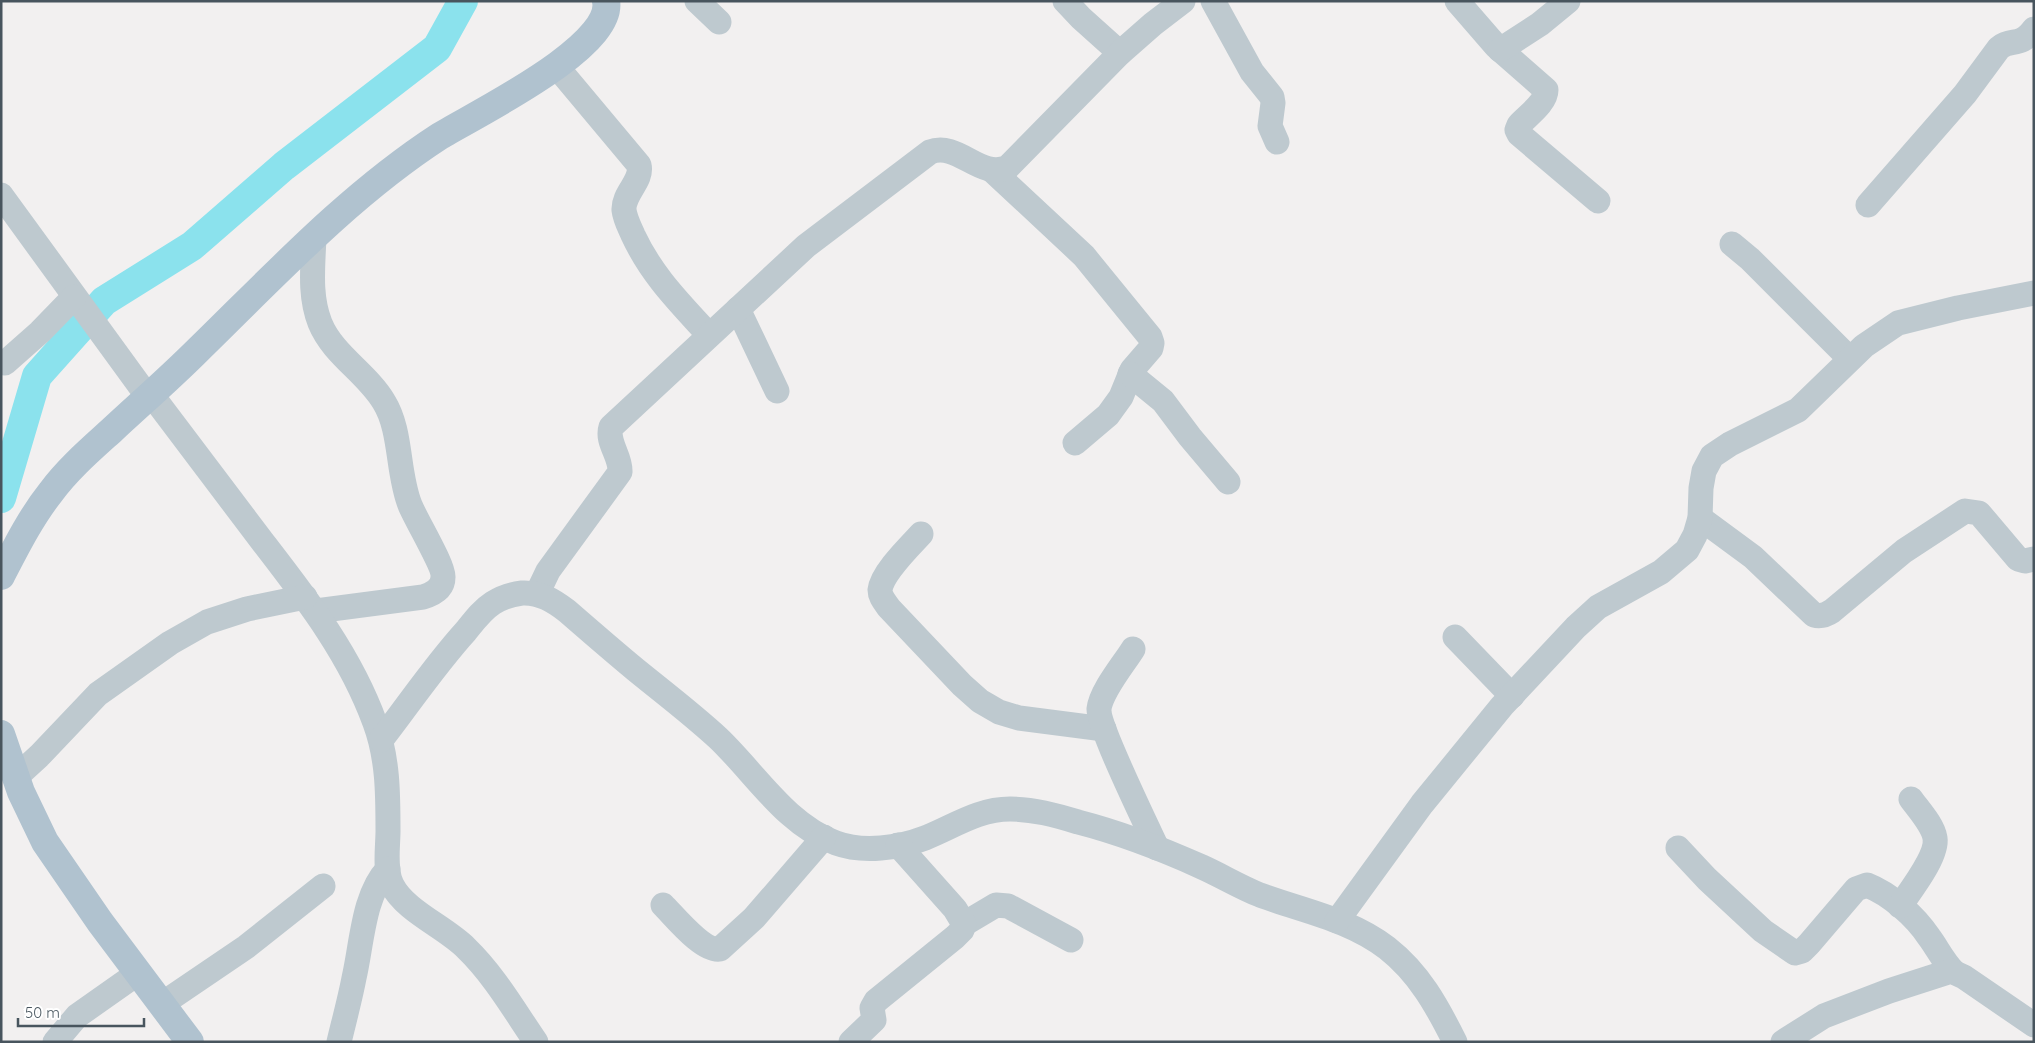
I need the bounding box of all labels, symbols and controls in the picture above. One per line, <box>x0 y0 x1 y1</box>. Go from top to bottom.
scale bar <box>18 996 144 1028</box>
text: 50 m <box>25 1003 60 1022</box>

